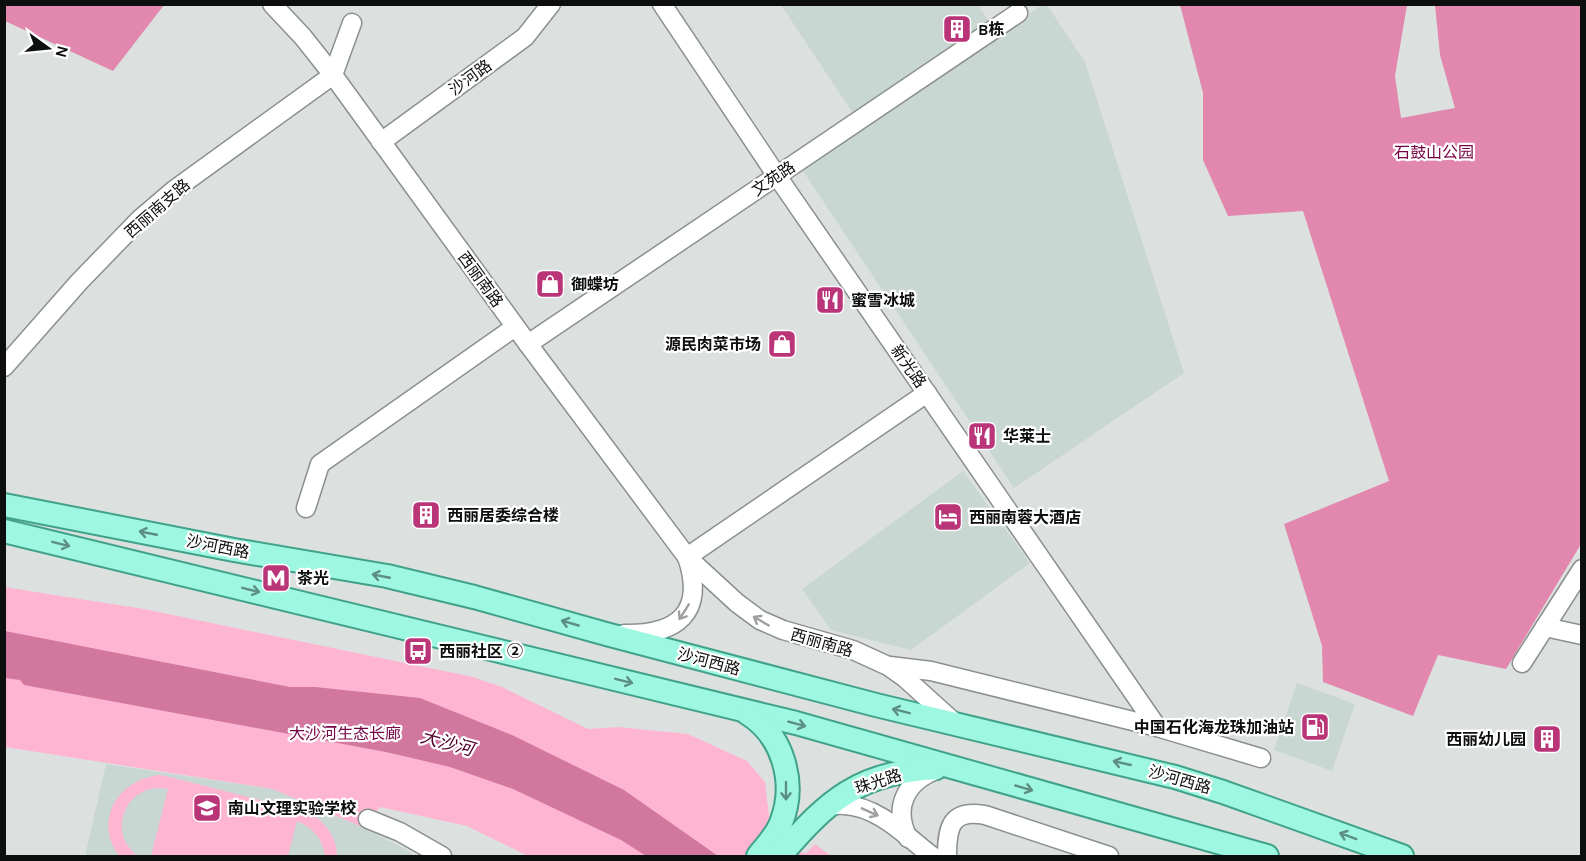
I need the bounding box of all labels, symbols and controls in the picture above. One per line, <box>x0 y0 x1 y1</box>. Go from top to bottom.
building icon: B栋 <box>941 13 973 45</box>
north arrow <box>18 18 78 78</box>
place label: B栋 <box>978 20 1004 39</box>
text: N <box>51 44 73 60</box>
street label: 沙河路 <box>445 56 495 99</box>
park label: 石鼓山公园 <box>1394 143 1474 162</box>
street label: 文苑路 <box>748 157 798 200</box>
street label: 西丽南支路 <box>121 175 194 242</box>
street label: 西丽南路 <box>454 248 507 311</box>
shop icon: 御蝶坊 <box>534 268 566 300</box>
place label: 御蝶坊 <box>571 275 619 294</box>
restaurant icon: 蜜雪冰城 <box>814 284 846 316</box>
place label: 蜜雪冰城 <box>851 291 915 310</box>
shop icon: 源民肉菜市场 <box>766 328 798 360</box>
place label: 源民肉菜市场 <box>665 335 761 354</box>
street label: 新光路 <box>887 341 930 391</box>
restaurant icon: 华莱士 <box>966 420 998 452</box>
place label: 华莱士 <box>1003 427 1051 446</box>
building icon: 西丽居委综合楼 <box>410 499 442 531</box>
hotel icon: 西丽南蓉大酒店 <box>932 501 964 533</box>
place label: 西丽居委综合楼 <box>447 506 559 525</box>
place label: 西丽南蓉大酒店 <box>969 508 1081 527</box>
one-way arrow <box>139 527 158 538</box>
street label: 沙河西路 <box>185 531 251 562</box>
one-way arrow <box>52 539 71 551</box>
metro station icon: 茶光 <box>260 562 292 594</box>
place label: 茶光 <box>297 569 329 588</box>
one-way arrow <box>372 570 391 581</box>
one-way arrow <box>241 585 260 597</box>
one-way arrow <box>678 604 691 621</box>
one-way arrow <box>753 614 770 626</box>
one-way arrow <box>561 617 580 629</box>
street label: 西丽南路 <box>788 625 855 660</box>
bus stop icon: 西丽社区 ② <box>402 635 434 667</box>
place label: 西丽社区 ② <box>439 642 523 661</box>
street label: 沙河西路 <box>675 644 742 679</box>
one-way arrow <box>614 676 633 688</box>
one-way arrow <box>891 705 910 716</box>
fuel station icon: 中国石化海龙珠加油站 <box>1299 711 1331 743</box>
one-way arrow <box>787 718 806 730</box>
place label: 中国石化海龙珠加油站 <box>1134 718 1294 737</box>
building icon: 西丽幼儿园 <box>1531 723 1563 755</box>
park label: 大沙河生态长廊 <box>289 724 401 743</box>
water label: 大沙河 <box>418 725 479 761</box>
place label: 西丽幼儿园 <box>1446 730 1526 749</box>
one-way arrow <box>1113 757 1132 769</box>
street label: 沙河西路 <box>1146 762 1213 797</box>
street label: 珠光路 <box>852 765 904 798</box>
one-way arrow <box>780 781 792 801</box>
one-way arrow <box>1014 782 1033 794</box>
school or university icon: 南山文理实验学校 <box>191 792 223 824</box>
place label: 南山文理实验学校 <box>228 799 357 818</box>
one-way arrow <box>860 807 878 819</box>
one-way arrow <box>1339 830 1357 841</box>

